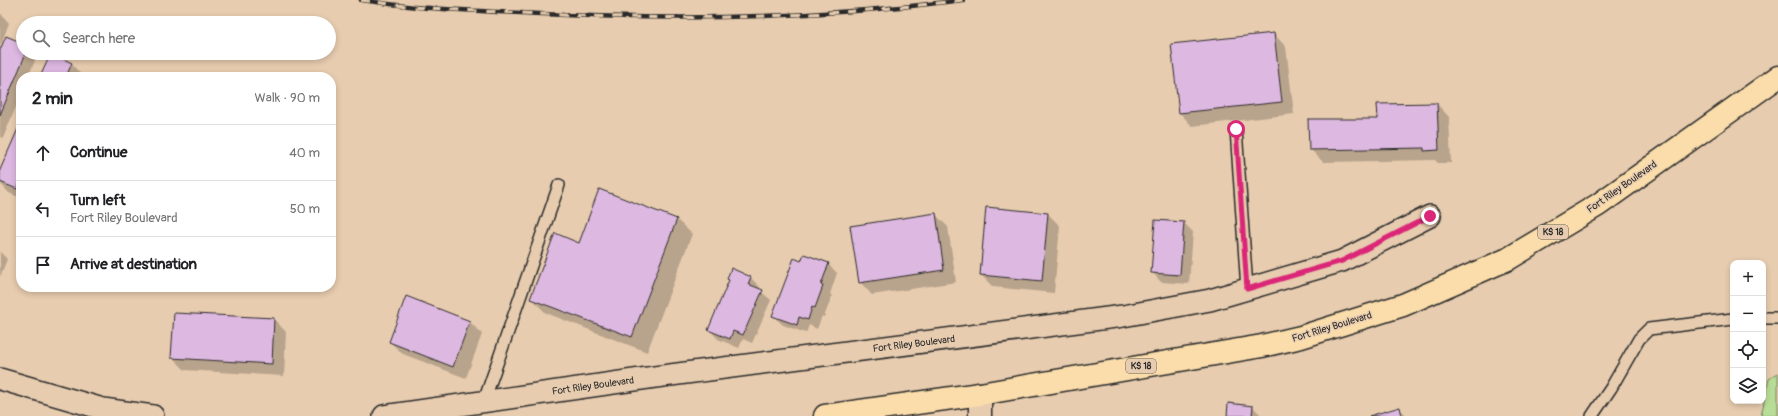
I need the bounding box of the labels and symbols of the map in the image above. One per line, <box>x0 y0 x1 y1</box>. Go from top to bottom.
route start <box>1227 120 1245 138</box>
street label: Fort Riley Boulevard <box>1585 158 1659 216</box>
route end <box>1421 207 1439 225</box>
road number: KS 18 <box>1538 225 1568 239</box>
street label: Fort Riley Boulevard <box>1291 309 1373 345</box>
street label: Fort Riley Boulevard <box>872 333 956 355</box>
road number: KS 18 <box>1126 359 1156 373</box>
street label: Fort Riley Boulevard <box>551 374 635 398</box>

